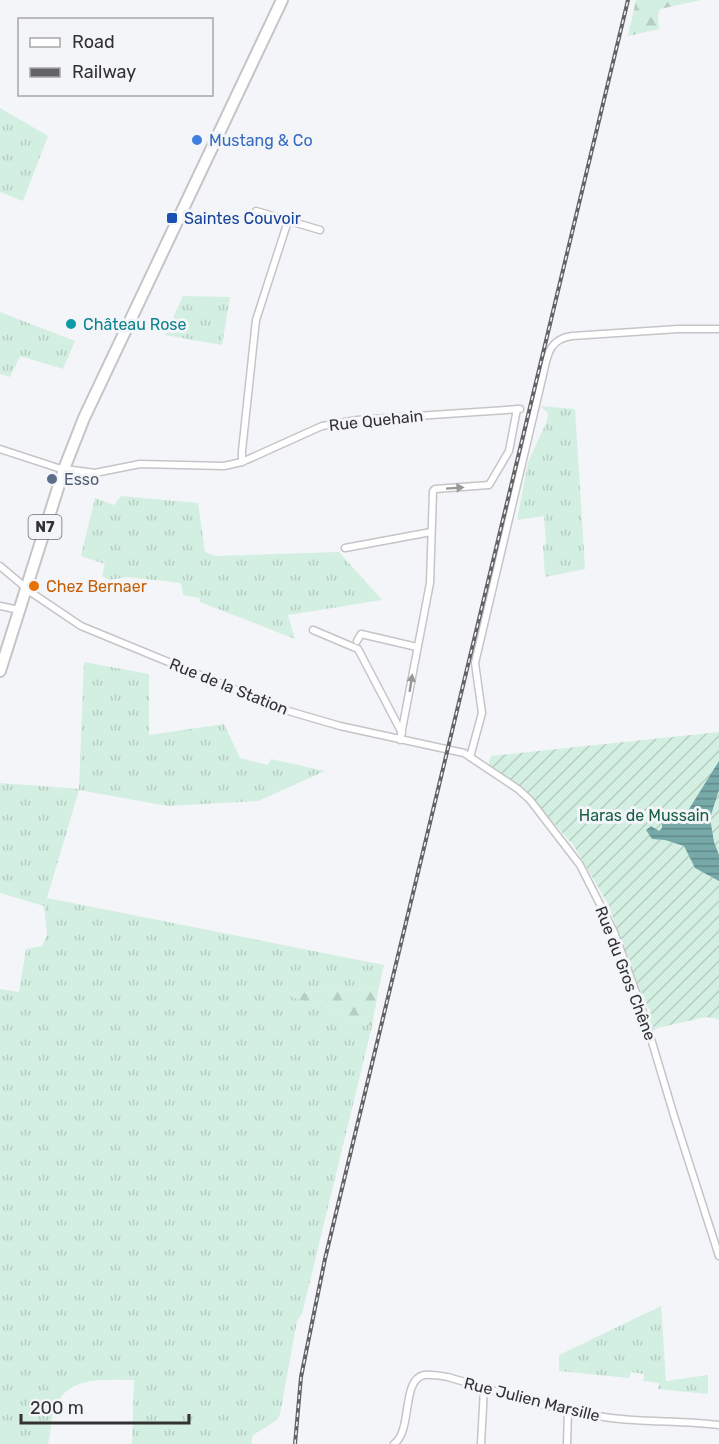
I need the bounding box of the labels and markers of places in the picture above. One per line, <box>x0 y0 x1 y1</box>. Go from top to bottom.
place label: Mustang & Co <box>209 131 313 150</box>
marker: Mustang & Co <box>190 133 204 147</box>
place label: Saintes Couvoir <box>184 209 301 228</box>
marker: Saintes Couvoir <box>165 211 179 225</box>
place label: Château Rose <box>83 315 186 334</box>
marker: Château Rose <box>64 317 78 331</box>
place label: Esso <box>64 470 99 489</box>
marker: Esso <box>45 472 59 486</box>
place label: Chez Bernaer <box>46 577 147 596</box>
marker: Chez Bernaer <box>27 579 41 593</box>

